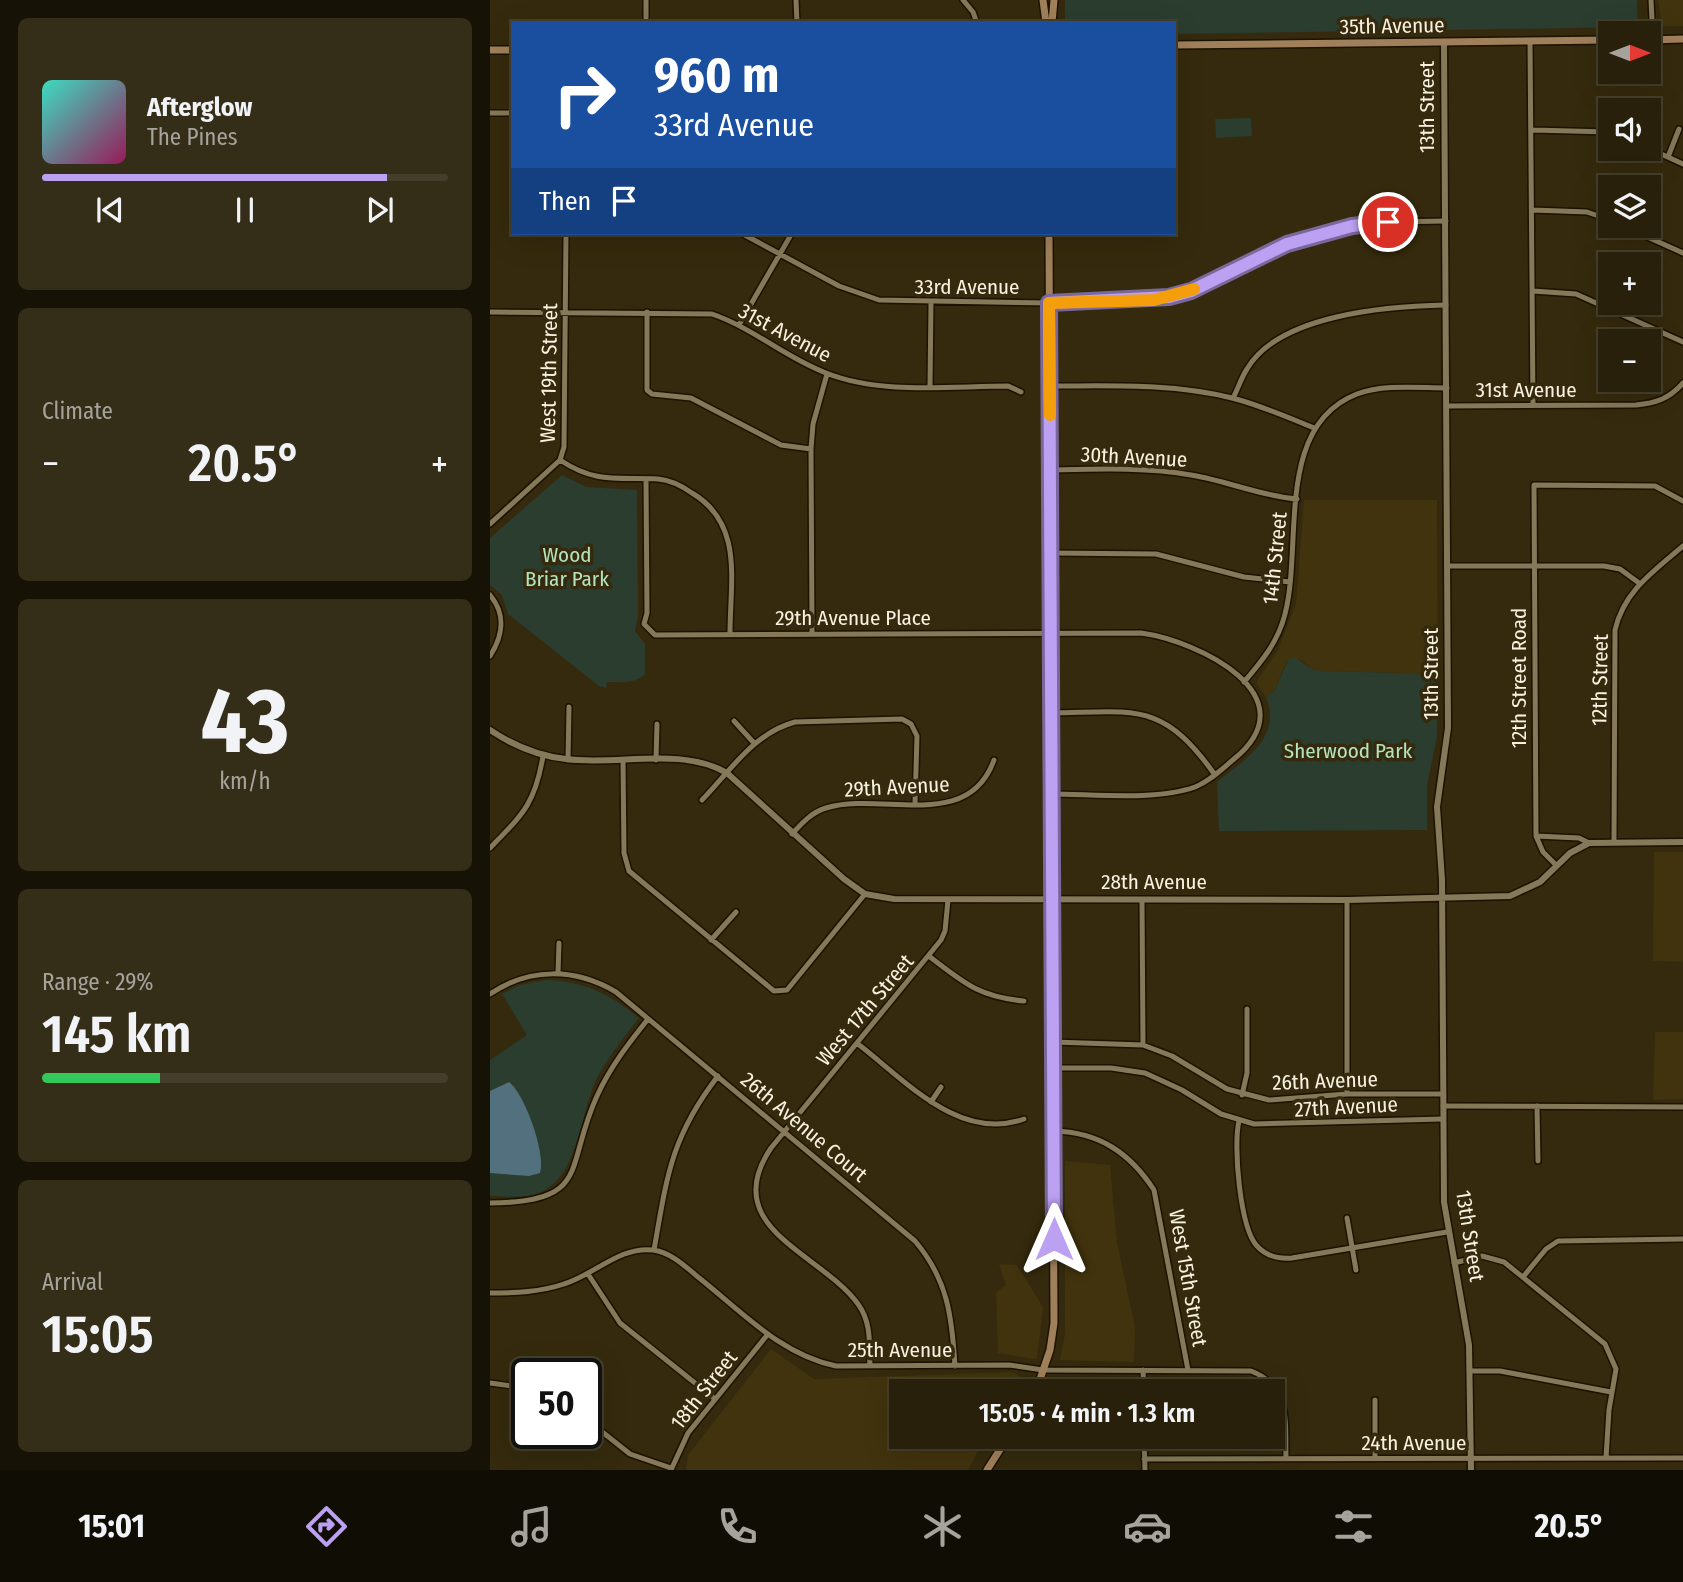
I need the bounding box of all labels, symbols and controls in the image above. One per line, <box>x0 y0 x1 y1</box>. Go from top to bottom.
street label: 35th Avenue <box>1339 12 1445 40</box>
north arrow <box>1598 21 1661 84</box>
map controls <box>1598 21 1661 392</box>
text: 960 m <box>654 46 779 105</box>
icon: right <box>539 49 630 140</box>
street label: 13th Street <box>1414 61 1440 153</box>
text: Afterglow <box>147 92 252 123</box>
button: sound <box>1598 98 1661 161</box>
text: 33rd Avenue <box>654 106 814 144</box>
text: The Pines <box>147 123 238 151</box>
button: layers <box>1598 175 1661 238</box>
icon: arrive <box>605 182 643 220</box>
text: Then <box>539 186 591 217</box>
icon: previous <box>91 191 129 229</box>
icon: pause <box>226 191 264 229</box>
icon: next <box>361 191 399 229</box>
pin <box>1358 192 1418 252</box>
icon: arrive <box>1369 203 1407 241</box>
button: + <box>1598 252 1661 315</box>
street label: 33rd Avenue <box>915 274 1019 300</box>
street label: 31st Avenue <box>734 298 836 368</box>
street label: West 19th Street <box>535 303 563 443</box>
button: − <box>1598 329 1661 392</box>
street label: 31st Avenue <box>1475 377 1577 403</box>
text: Climate <box>42 397 113 425</box>
text: 20.5° <box>188 432 302 495</box>
text: − <box>42 441 59 487</box>
text: + <box>431 441 448 487</box>
street label: 30th Avenue <box>1080 441 1188 473</box>
street label: 14th Street <box>1257 510 1293 606</box>
park label: Wood Briar Park <box>525 542 609 592</box>
street label: 29th Avenue Place <box>775 605 931 631</box>
street label: 12th Street Road <box>1506 608 1532 748</box>
street label: 13th Street <box>1418 628 1444 720</box>
street label: 12th Street <box>1586 634 1614 726</box>
text: 43 <box>201 667 289 776</box>
park label: Sherwood Park <box>1284 738 1412 764</box>
text: km/h <box>219 767 271 795</box>
street label: 29th Avenue <box>844 771 950 803</box>
street label: 28th Avenue <box>1101 869 1207 895</box>
street label: West 17th Street <box>811 949 919 1071</box>
text: Range · 29% <box>42 968 154 996</box>
text: 145 km <box>42 1003 191 1066</box>
street label: 26th Avenue <box>1272 1066 1378 1096</box>
street label: 26th Avenue Court <box>735 1067 873 1188</box>
street label: 27th Avenue <box>1294 1091 1398 1123</box>
street label: 13th Street <box>1450 1188 1490 1284</box>
position arrow <box>1017 1202 1091 1276</box>
street label: West 15th Street <box>1163 1207 1213 1349</box>
text: Arrival <box>42 1268 103 1296</box>
text: 15:05 <box>42 1303 154 1366</box>
street label: 25th Avenue <box>848 1337 952 1363</box>
street label: 18th Street <box>665 1345 743 1435</box>
speed limit sign: 50 <box>511 1358 602 1449</box>
text: 15:05 · 4 min · 1.3 km <box>979 1398 1195 1429</box>
street label: 24th Avenue <box>1362 1430 1466 1456</box>
icon: directions <box>302 1502 351 1551</box>
icon: music <box>507 1502 556 1551</box>
icon: phone <box>713 1502 762 1551</box>
icon: climate <box>918 1502 967 1551</box>
icon: car <box>1123 1502 1172 1551</box>
icon: filters <box>1329 1502 1378 1551</box>
text: 15:01 <box>78 1507 145 1545</box>
text: 20.5° <box>1534 1507 1605 1545</box>

